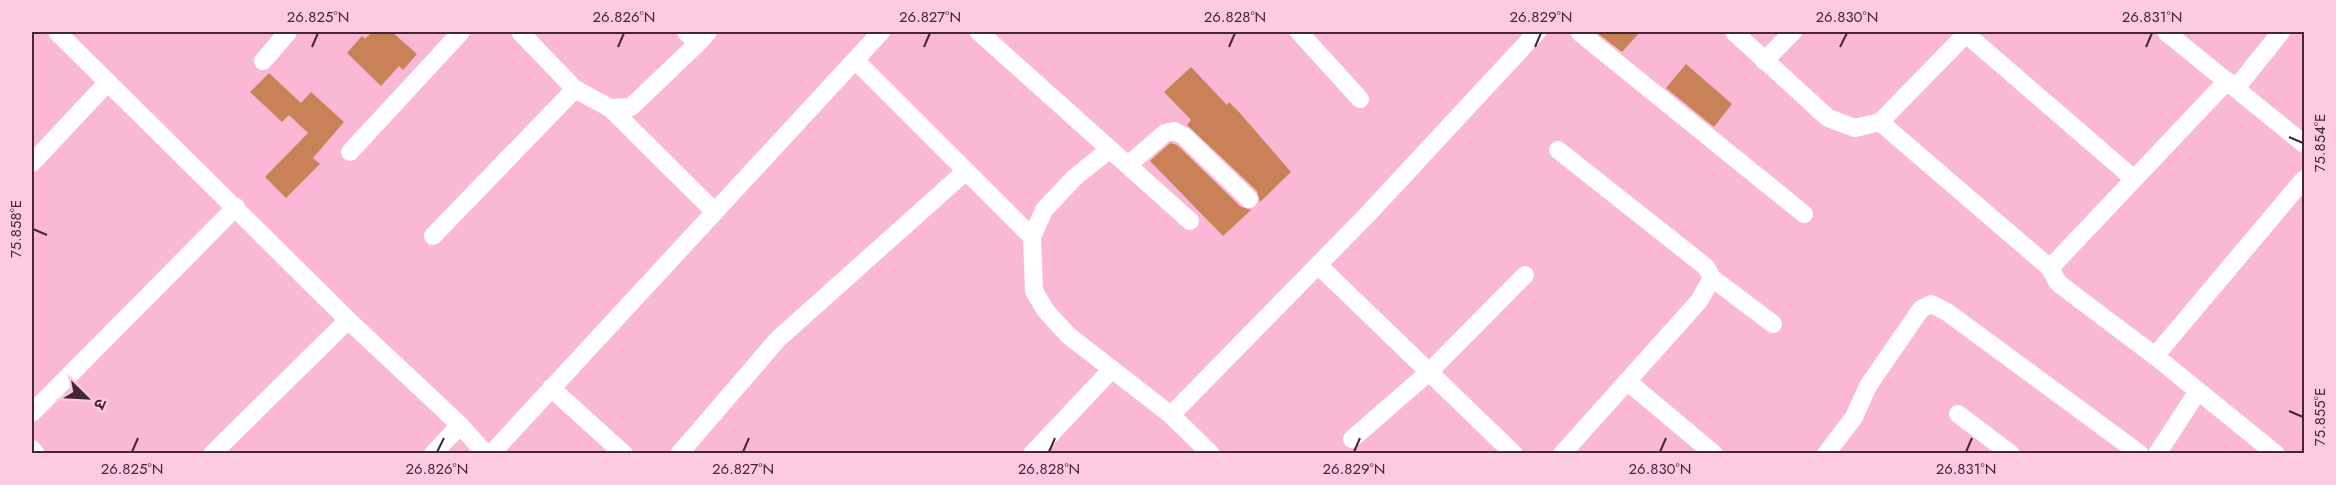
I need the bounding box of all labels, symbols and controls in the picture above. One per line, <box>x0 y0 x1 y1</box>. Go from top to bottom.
text: 26.825°N <box>287 6 349 28</box>
text: 26.826°N <box>593 6 655 28</box>
text: 26.827°N <box>899 6 961 28</box>
text: 26.828°N <box>1204 6 1266 28</box>
text: 26.829°N <box>1510 6 1572 28</box>
text: 26.830°N <box>1816 6 1878 28</box>
text: 26.831°N <box>2122 6 2182 28</box>
text: 75.854°E <box>2309 114 2331 172</box>
text: 75.858°E <box>5 200 27 258</box>
north arrow <box>57 368 117 428</box>
text: 75.855°E <box>2309 388 2331 446</box>
text: उ <box>88 395 113 413</box>
text: 26.825°N <box>101 458 163 480</box>
text: 26.826°N <box>406 458 468 480</box>
text: 26.827°N <box>712 458 774 480</box>
text: 26.828°N <box>1018 458 1080 480</box>
text: 26.829°N <box>1323 458 1385 480</box>
text: 26.830°N <box>1629 458 1691 480</box>
text: 26.831°N <box>1936 458 1996 480</box>

